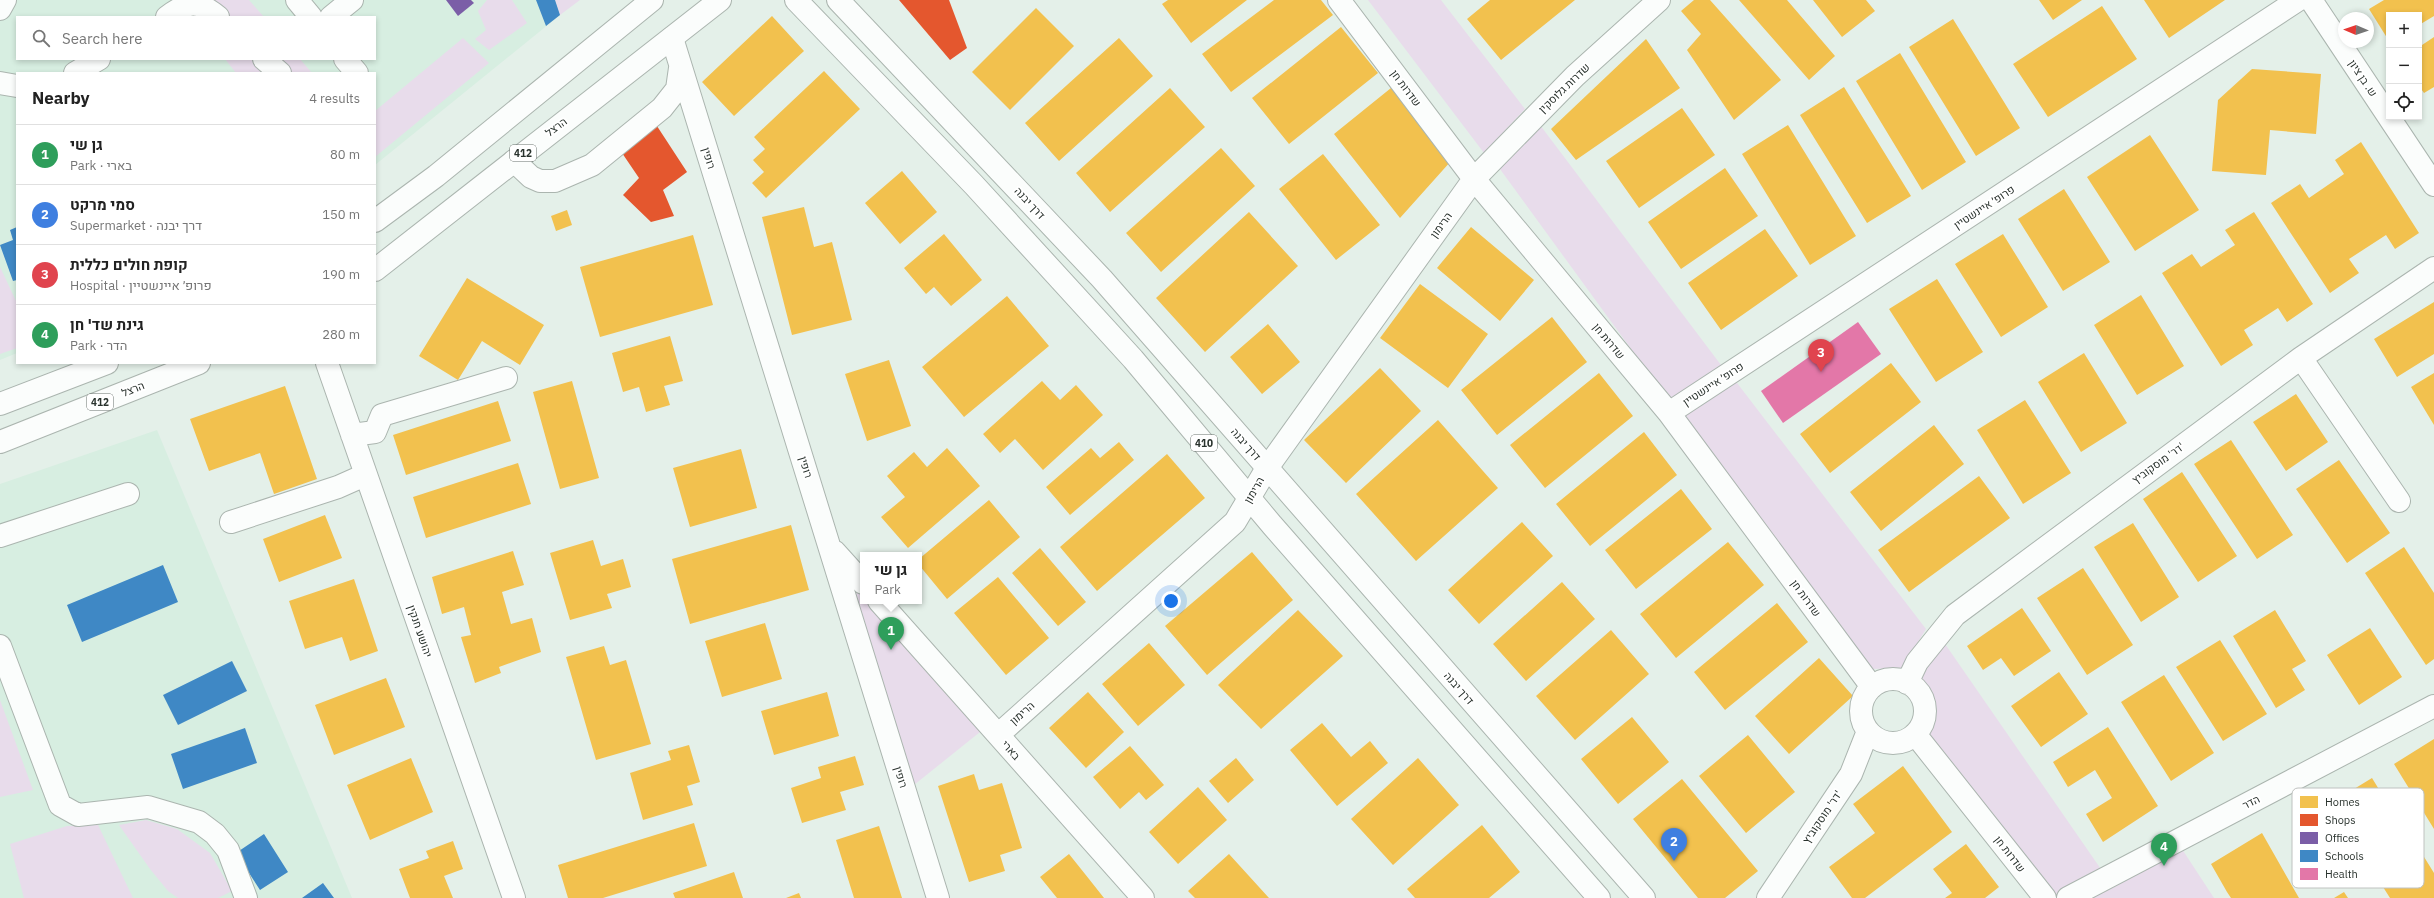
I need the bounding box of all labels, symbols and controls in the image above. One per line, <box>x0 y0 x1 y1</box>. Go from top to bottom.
north arrow <box>2338 12 2374 48</box>
map controls <box>2386 12 2422 120</box>
button: + <box>2386 12 2422 48</box>
search box <box>16 16 376 60</box>
icon: search <box>30 27 52 49</box>
text: Search here <box>62 29 142 48</box>
button: − <box>2386 48 2422 84</box>
street label: ש. בן ציון <box>2346 57 2380 99</box>
street label: שדרות גלוסקין <box>1535 60 1593 116</box>
street label: שדרות חן <box>1388 67 1424 109</box>
button: locate <box>2386 84 2422 120</box>
text: Nearby <box>32 87 90 109</box>
text: 4 results <box>309 90 360 107</box>
street label: הרצל <box>542 114 570 140</box>
text: גן שי <box>70 135 103 154</box>
road number: 412 <box>510 145 536 161</box>
street label: רופין <box>699 145 719 171</box>
text: 1 <box>41 146 49 163</box>
text: 80 m <box>330 146 360 163</box>
text: Park · בארי <box>70 157 132 174</box>
street label: פרופ׳ איינשטיין <box>1951 182 2017 232</box>
street label: דרך יבנה <box>1012 184 1049 222</box>
text: סמי מרקט <box>70 195 135 214</box>
text: 2 <box>41 206 49 223</box>
text: 150 m <box>322 206 360 223</box>
street label: הרימון <box>1427 209 1455 241</box>
text: Supermarket · דרך יבנה <box>70 217 202 234</box>
text: קופת חולים כללית <box>70 255 188 274</box>
text: 3 <box>41 266 49 283</box>
text: 190 m <box>322 266 360 283</box>
text: Hospital · פרופ׳ איינשטיין <box>70 277 212 294</box>
text: גינת שד' חן <box>70 315 144 334</box>
street label: שדרות חן <box>1590 320 1628 362</box>
text: 4 <box>41 326 49 343</box>
text: 280 m <box>322 326 360 343</box>
text: Park · הדר <box>70 337 127 354</box>
pin: 3 <box>1808 339 1834 372</box>
street label: פרופ׳ איינשטיין <box>1680 359 1746 409</box>
street label: הרצל <box>120 378 146 400</box>
road number: 412 <box>87 394 113 410</box>
street label: דרך יבנה <box>1228 425 1264 463</box>
road number: 410 <box>1191 435 1217 451</box>
street label: דר' מוסקוביץ' <box>2129 439 2187 487</box>
street label: רופין <box>796 454 816 480</box>
street label: הרימון <box>1241 474 1267 506</box>
popup <box>860 552 922 604</box>
text: גן שי <box>875 560 907 579</box>
street label: שדרות חן <box>1788 577 1824 619</box>
text: Park <box>875 581 901 598</box>
your location <box>1161 591 1181 611</box>
street label: יהושע חנקין <box>404 603 436 659</box>
pin: 1 <box>878 617 904 650</box>
street label: דרך יבנה <box>1441 669 1477 707</box>
street label: הרימון <box>1007 698 1037 728</box>
street label: בארי <box>999 737 1024 763</box>
street label: רופין <box>891 764 911 790</box>
street label: דר' מוסקוביץ' <box>1799 788 1845 846</box>
legend <box>2292 788 2424 888</box>
street label: הדר <box>2240 792 2262 812</box>
text: Homes <box>2325 795 2360 809</box>
text: Shops <box>2325 813 2356 827</box>
pin: 2 <box>1661 828 1687 861</box>
text: Offices <box>2325 831 2359 845</box>
street label: שדרות חן <box>1991 833 2029 875</box>
pin: 4 <box>2151 833 2177 866</box>
text: Schools <box>2325 849 2364 863</box>
text: Health <box>2325 867 2358 881</box>

